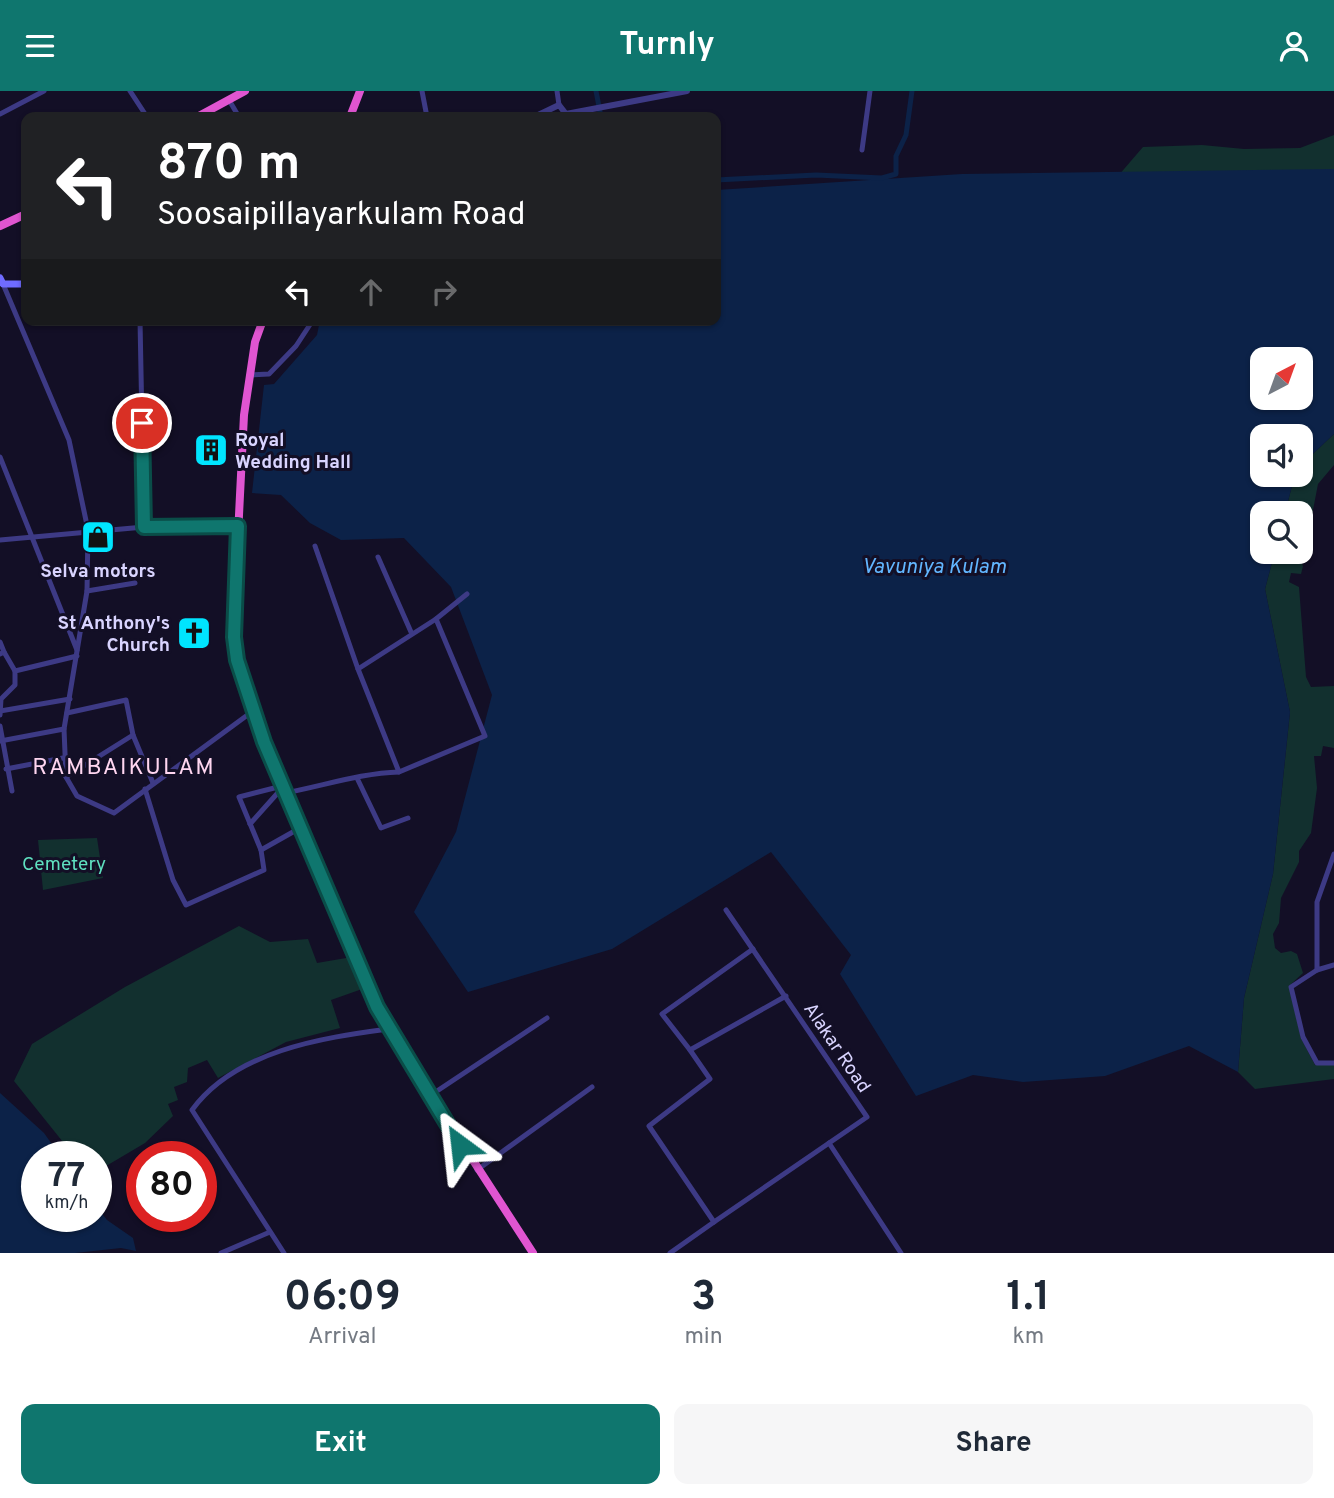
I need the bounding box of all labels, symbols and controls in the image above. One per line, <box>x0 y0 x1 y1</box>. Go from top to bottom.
text: Turnly <box>619 26 715 66</box>
icon: menu <box>21 27 59 65</box>
icon: person <box>1275 27 1313 65</box>
text: 870 m <box>157 135 301 197</box>
icon: left <box>42 140 133 231</box>
text: Soosaipillayarkulam Road <box>157 196 526 236</box>
icon: left <box>279 273 317 311</box>
icon: ahead <box>352 273 390 311</box>
icon: right <box>425 273 463 311</box>
north arrow <box>1250 347 1312 409</box>
map controls <box>1250 347 1313 564</box>
pin <box>112 393 172 453</box>
icon: arrive <box>123 404 161 442</box>
button: sound <box>1250 424 1313 487</box>
place label: Royal Wedding Hall <box>235 429 351 475</box>
building icon: Royal Wedding Hall <box>192 431 230 469</box>
button: search <box>1250 501 1313 564</box>
shop icon: Selva motors <box>79 518 117 556</box>
water label: Vavuniya Kulam <box>862 554 1007 581</box>
place label: Selva motors <box>40 560 156 584</box>
place label: St Anthony's Church <box>58 612 170 658</box>
church icon: St Anthony's Church <box>175 614 213 652</box>
district label: RAMBAIKULAM <box>32 754 216 783</box>
park label: Cemetery <box>22 853 106 877</box>
street label: Alakar Road <box>797 998 875 1098</box>
position arrow <box>423 1108 497 1182</box>
speed limit sign: 80 <box>126 1141 217 1232</box>
text: 77 <box>48 1155 85 1199</box>
text: km/h <box>45 1192 88 1215</box>
text: 06:09 <box>284 1272 401 1325</box>
text: 3 <box>691 1272 716 1325</box>
text: 1.1 <box>1006 1272 1050 1325</box>
text: Arrival <box>308 1323 376 1352</box>
text: min <box>684 1323 723 1352</box>
text: km <box>1012 1323 1044 1352</box>
button: Exit <box>21 1404 660 1484</box>
button: Share <box>674 1404 1313 1484</box>

